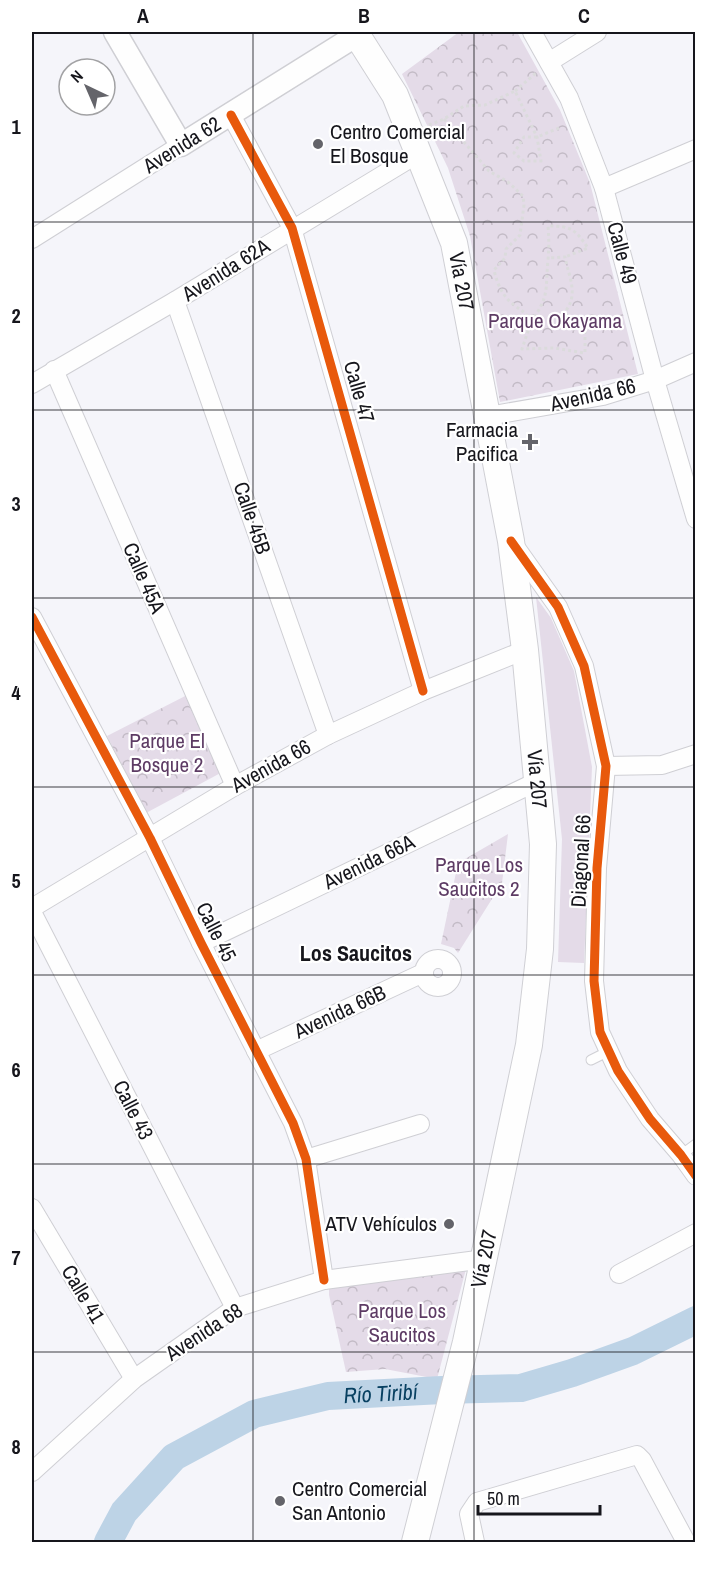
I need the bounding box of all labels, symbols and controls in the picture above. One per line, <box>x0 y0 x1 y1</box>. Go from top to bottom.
text: A <box>137 2 149 29</box>
text: B <box>358 2 370 29</box>
text: C <box>578 2 590 29</box>
north arrow <box>57 57 117 117</box>
text: N <box>66 65 88 87</box>
street label: Avenida 62 <box>136 109 226 180</box>
text: 1 <box>11 113 21 140</box>
place label: Centro Comercial El Bosque <box>330 117 465 170</box>
marker: Centro Comercial El Bosque <box>311 137 325 151</box>
street label: Calle 49 <box>600 219 645 287</box>
street label: Avenida 62A <box>176 231 276 308</box>
street label: Vía 207 <box>442 250 482 313</box>
text: 2 <box>11 302 21 329</box>
park label: Parque Okayama <box>488 306 622 335</box>
street label: Calle 47 <box>337 358 382 426</box>
street label: Avenida 66 <box>546 371 638 419</box>
place label: Farmacia Pacifica <box>446 415 518 468</box>
marker: Farmacia Pacifica <box>523 435 537 449</box>
street label: Calle 45B <box>227 478 278 558</box>
text: 3 <box>11 490 21 517</box>
street label: Calle 45A <box>116 538 173 618</box>
text: 4 <box>11 679 21 706</box>
park label: Parque El Bosque 2 <box>129 726 205 779</box>
street label: Avenida 66 <box>225 732 316 800</box>
street label: Vía 207 <box>520 748 555 810</box>
street label: Diagonal 66 <box>564 814 597 908</box>
street label: Avenida 66A <box>317 827 420 897</box>
park label: Parque Los Saucitos 2 <box>435 850 523 903</box>
text: 5 <box>11 867 21 894</box>
street label: Calle 45 <box>189 897 244 966</box>
district label: Los Saucitos <box>300 938 412 968</box>
street label: Avenida 66B <box>288 978 390 1046</box>
text: 6 <box>11 1056 21 1083</box>
street label: Calle 43 <box>106 1075 161 1144</box>
place label: ATV Vehículos <box>324 1209 437 1238</box>
marker: ATV Vehículos <box>442 1217 456 1231</box>
street label: Vía 207 <box>463 1227 504 1291</box>
text: 7 <box>11 1244 21 1271</box>
street label: Calle 41 <box>55 1259 112 1329</box>
street label: Avenida 68 <box>159 1296 248 1368</box>
park label: Parque Los Saucitos <box>358 1296 446 1349</box>
water label: Río Tiribí <box>343 1376 420 1410</box>
text: 8 <box>11 1433 21 1460</box>
place label: Centro Comercial San Antonio <box>292 1474 427 1527</box>
scale bar <box>478 1478 600 1516</box>
text: 50 m <box>487 1486 520 1511</box>
marker: Centro Comercial San Antonio <box>273 1494 287 1508</box>

